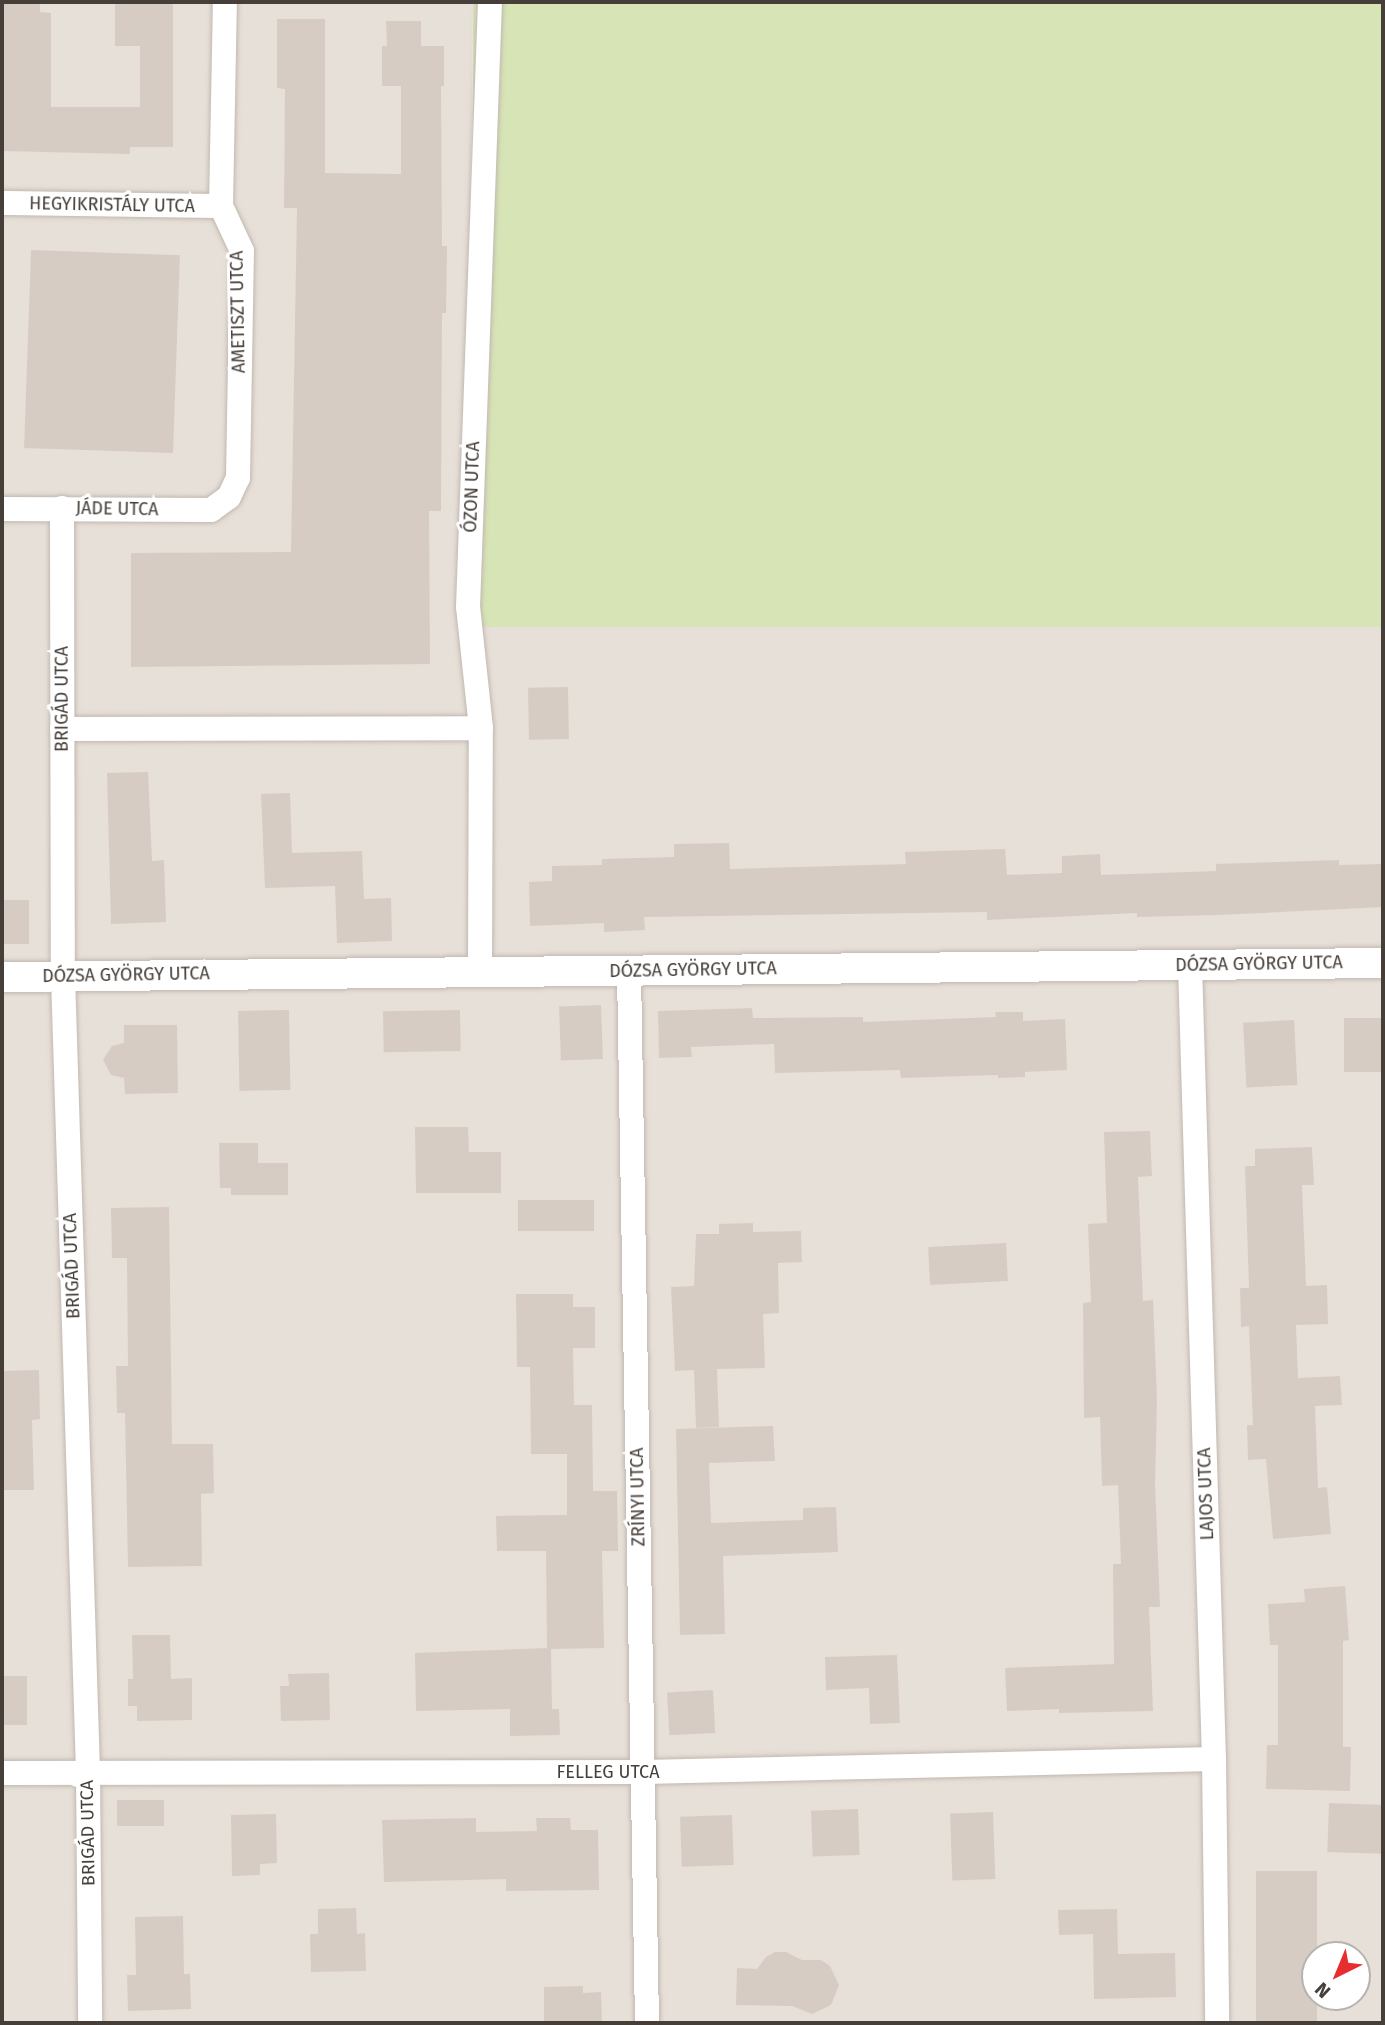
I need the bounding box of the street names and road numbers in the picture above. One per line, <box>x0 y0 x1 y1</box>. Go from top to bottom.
street label: HEGYIKRISTÁLY UTCA <box>29 193 195 217</box>
street label: AMETISZT UTCA <box>226 251 250 373</box>
street label: ÓZON UTCA <box>460 441 484 533</box>
street label: JÁDE UTCA <box>75 497 159 521</box>
street label: BRIGÁD UTCA <box>51 646 73 752</box>
street label: DÓZSA GYÖRGY UTCA <box>1175 952 1343 976</box>
street label: DÓZSA GYÖRGY UTCA <box>609 958 777 982</box>
street label: DÓZSA GYÖRGY UTCA <box>42 963 210 987</box>
street label: BRIGÁD UTCA <box>59 1213 85 1319</box>
street label: ZRÍNYI UTCA <box>626 1447 650 1547</box>
street label: LAJOS UTCA <box>1194 1447 1218 1541</box>
street label: FELLEG UTCA <box>557 1761 659 1783</box>
street label: BRIGÁD UTCA <box>76 1780 100 1886</box>

